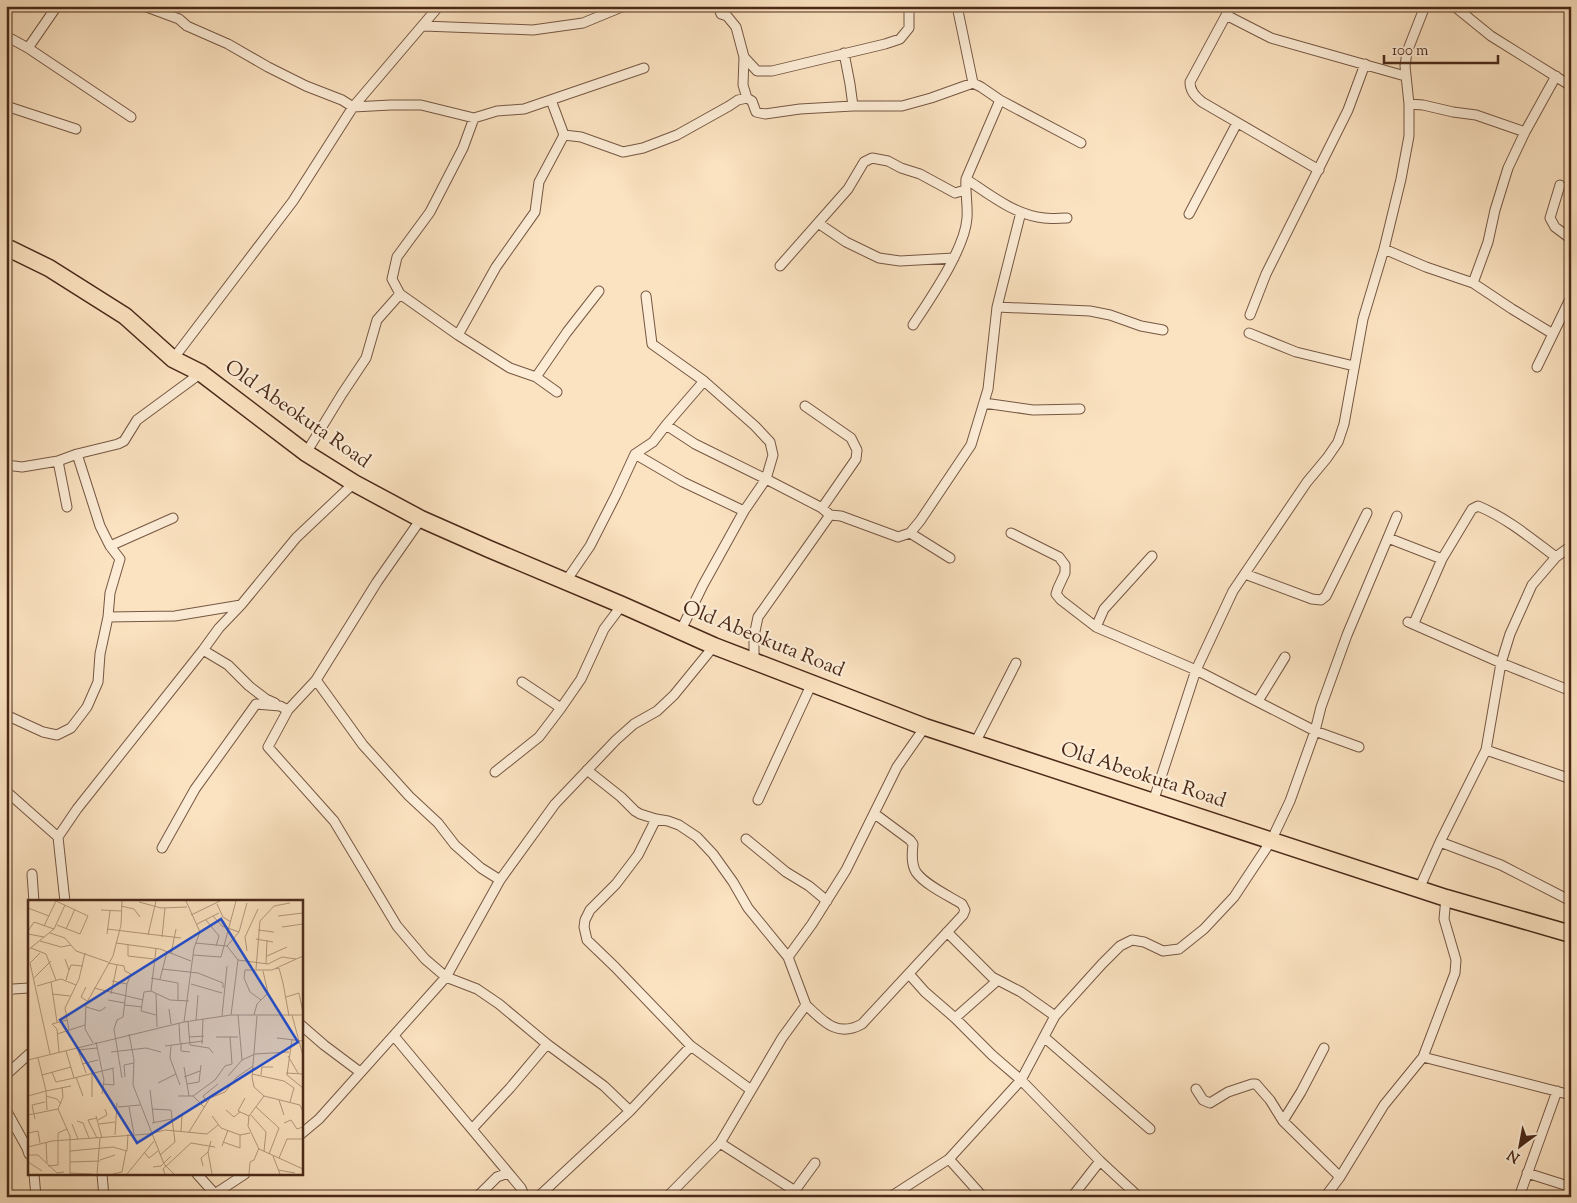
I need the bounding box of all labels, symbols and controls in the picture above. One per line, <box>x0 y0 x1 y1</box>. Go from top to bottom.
scale bar <box>1384 32 1498 64</box>
text: 100 m <box>1392 41 1429 62</box>
street label: Old Abeokuta Road <box>218 354 376 476</box>
street label: Old Abeokuta Road <box>678 594 848 686</box>
street label: Old Abeokuta Road <box>1057 736 1229 816</box>
inset map <box>28 900 302 1176</box>
north arrow <box>1494 1120 1544 1170</box>
text: N <box>1504 1144 1524 1167</box>

